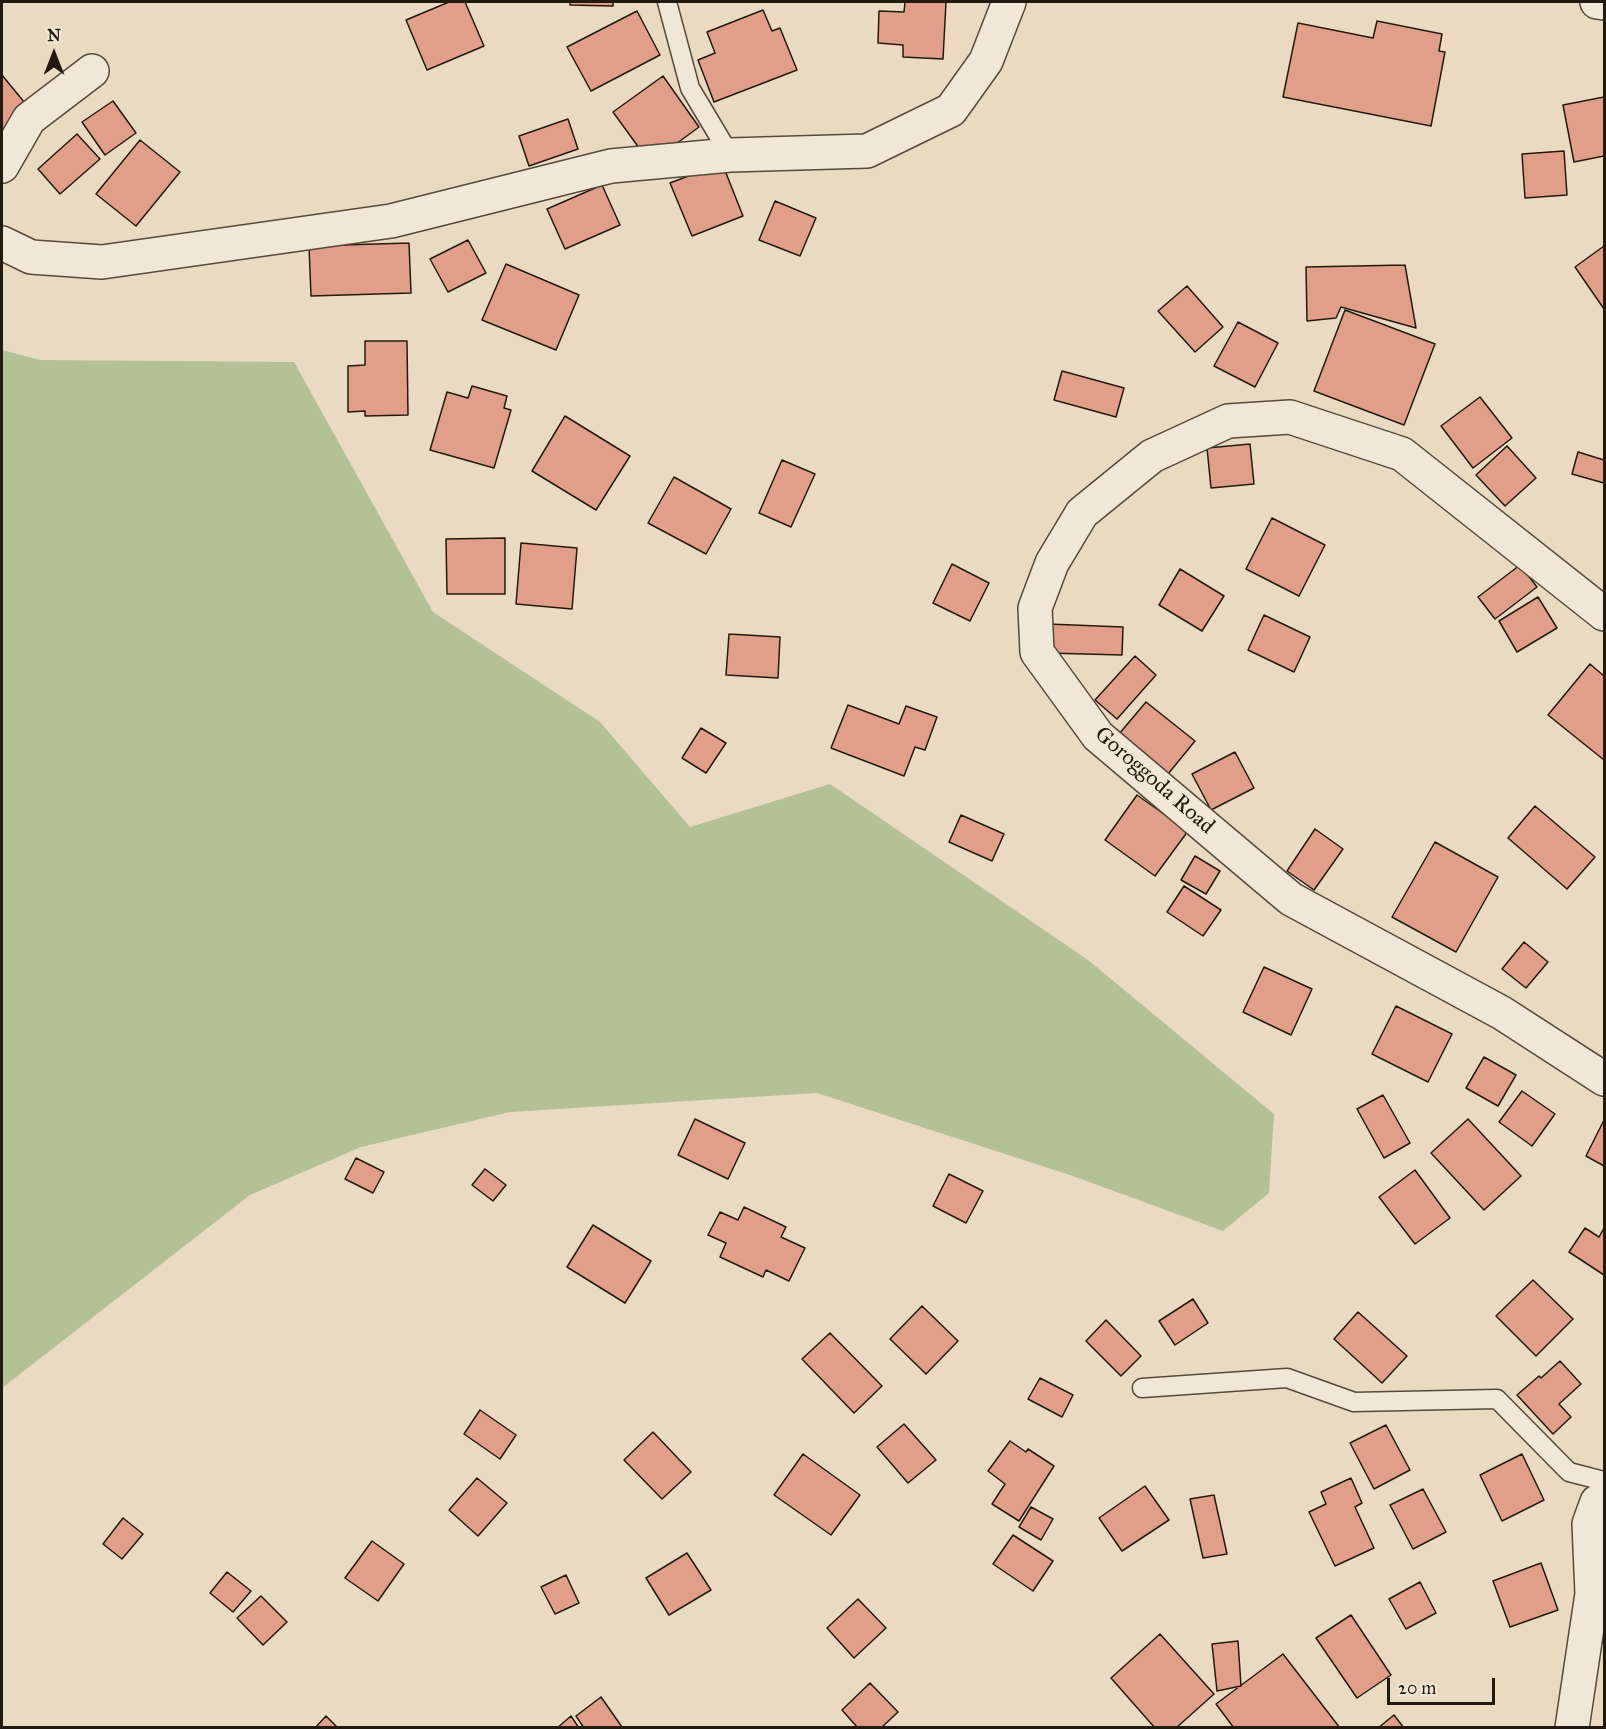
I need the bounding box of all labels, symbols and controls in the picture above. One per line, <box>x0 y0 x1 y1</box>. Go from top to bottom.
north arrow <box>24 24 84 84</box>
text: N <box>47 26 61 45</box>
street label: Goroggoda Road <box>1089 722 1219 840</box>
scale bar <box>1390 1666 1498 1704</box>
text: 20 m <box>1398 1677 1436 1699</box>

